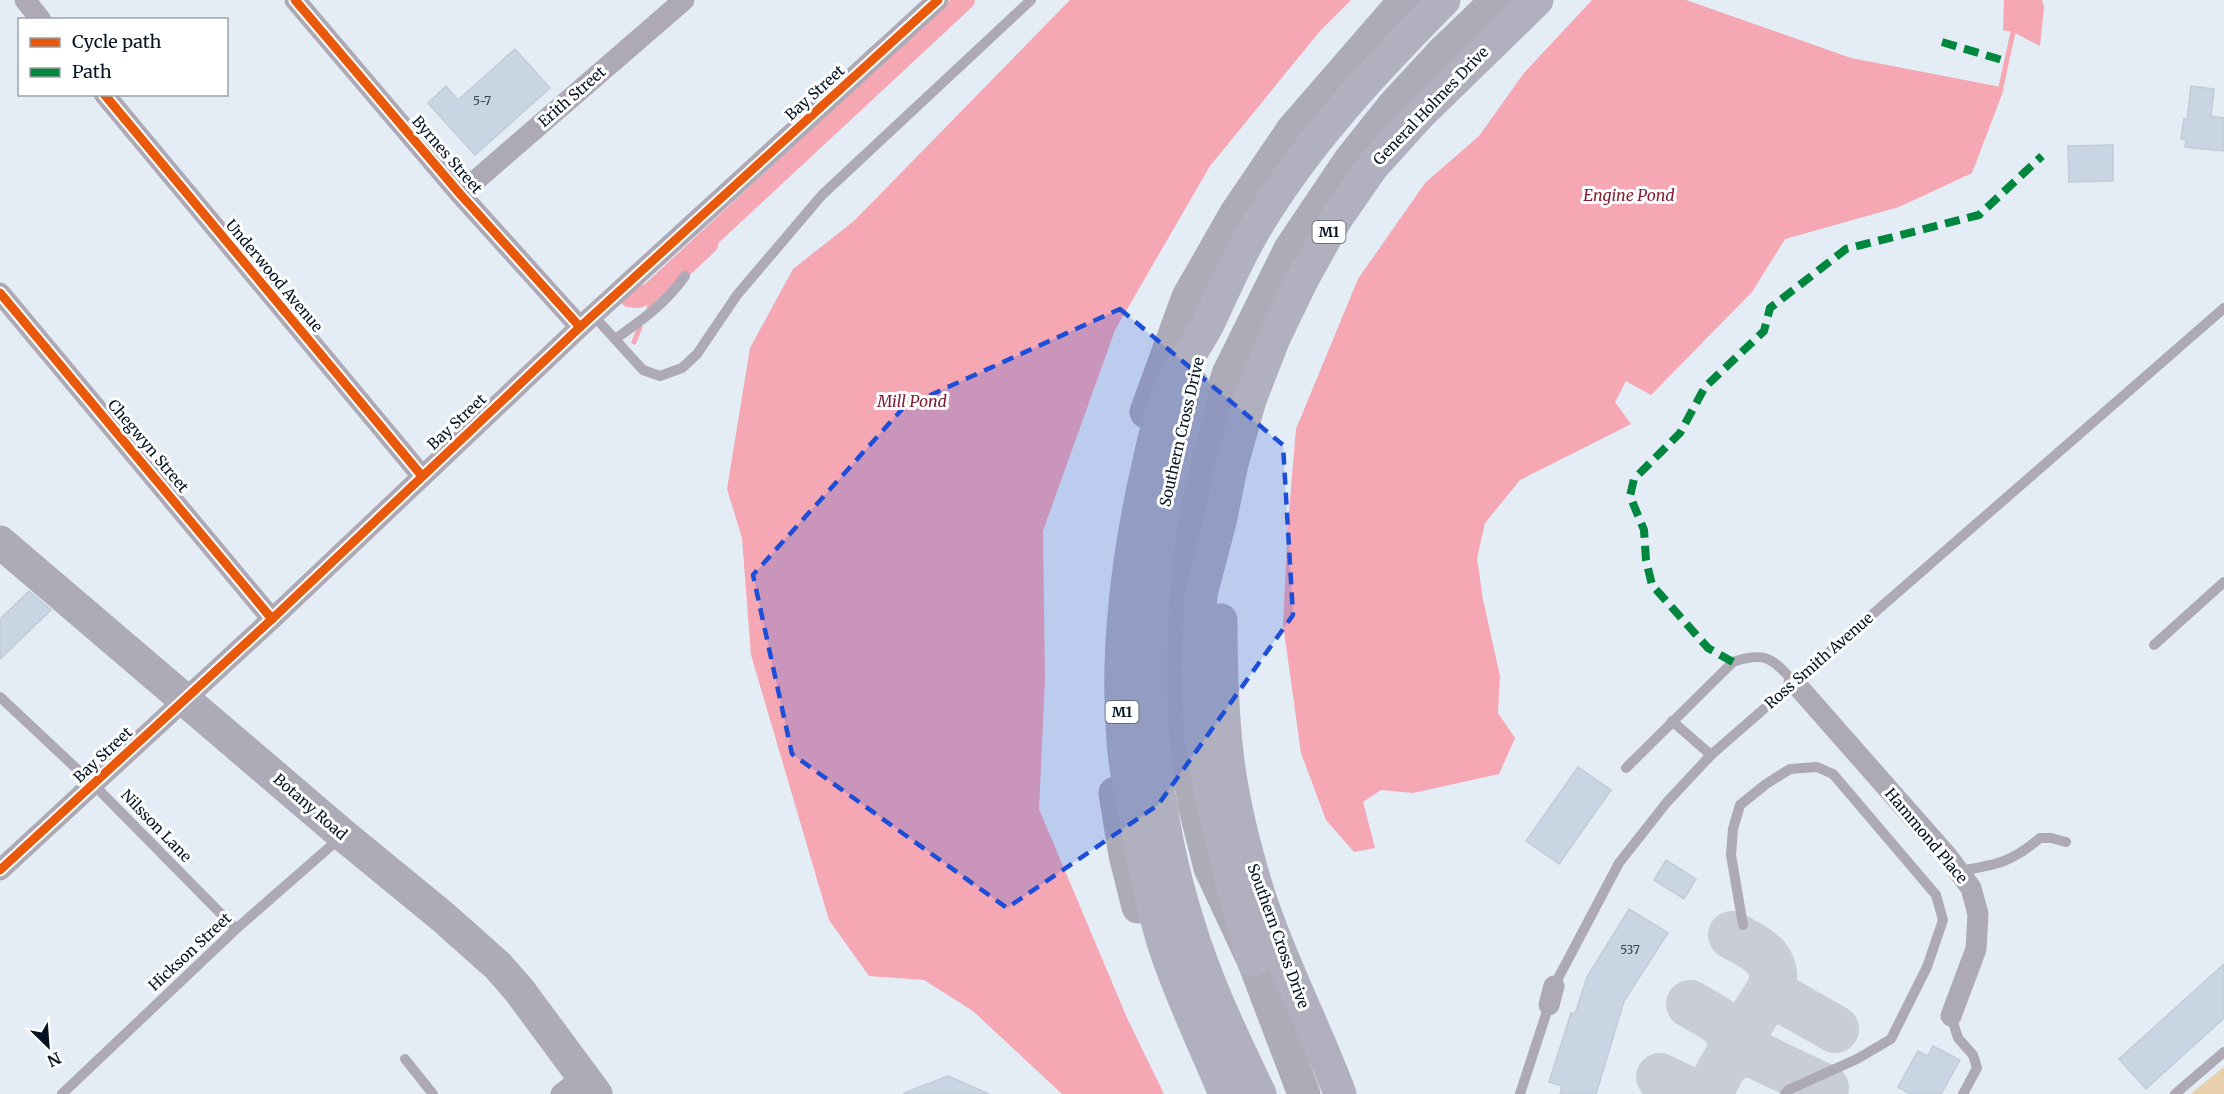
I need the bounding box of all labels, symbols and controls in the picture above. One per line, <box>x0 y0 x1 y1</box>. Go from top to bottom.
legend <box>18 18 228 96</box>
text: Cycle path <box>72 30 162 53</box>
street label: General Holmes Drive <box>1369 42 1492 169</box>
text: Path <box>72 60 112 83</box>
street label: Bay Street <box>781 61 848 124</box>
street label: Erith Street <box>534 62 609 131</box>
house number: 5-7 <box>473 93 491 108</box>
street label: Byrnes Street <box>408 112 487 198</box>
water label: Engine Pond <box>1583 185 1675 205</box>
street label: Underwood Avenue <box>222 216 327 336</box>
road number: M1 <box>1312 221 1346 243</box>
street label: Southern Cross Drive <box>1155 355 1208 508</box>
street label: Bay Street <box>423 390 490 454</box>
water label: Mill Pond <box>876 391 948 411</box>
street label: Chegwyn Street <box>104 395 193 496</box>
street label: Ross Smith Avenue <box>1761 608 1877 713</box>
road number: M1 <box>1106 701 1138 723</box>
street label: Bay Street <box>69 723 136 787</box>
street label: Botany Road <box>270 769 351 844</box>
street label: Hammond Place <box>1881 784 1972 887</box>
street label: Nilsson Lane <box>117 785 196 866</box>
street label: Southern Cross Drive <box>1243 861 1314 1011</box>
street label: Hickson Street <box>144 908 235 995</box>
house number: 537 <box>1620 942 1640 957</box>
north arrow <box>18 1016 78 1076</box>
text: N <box>44 1048 64 1071</box>

